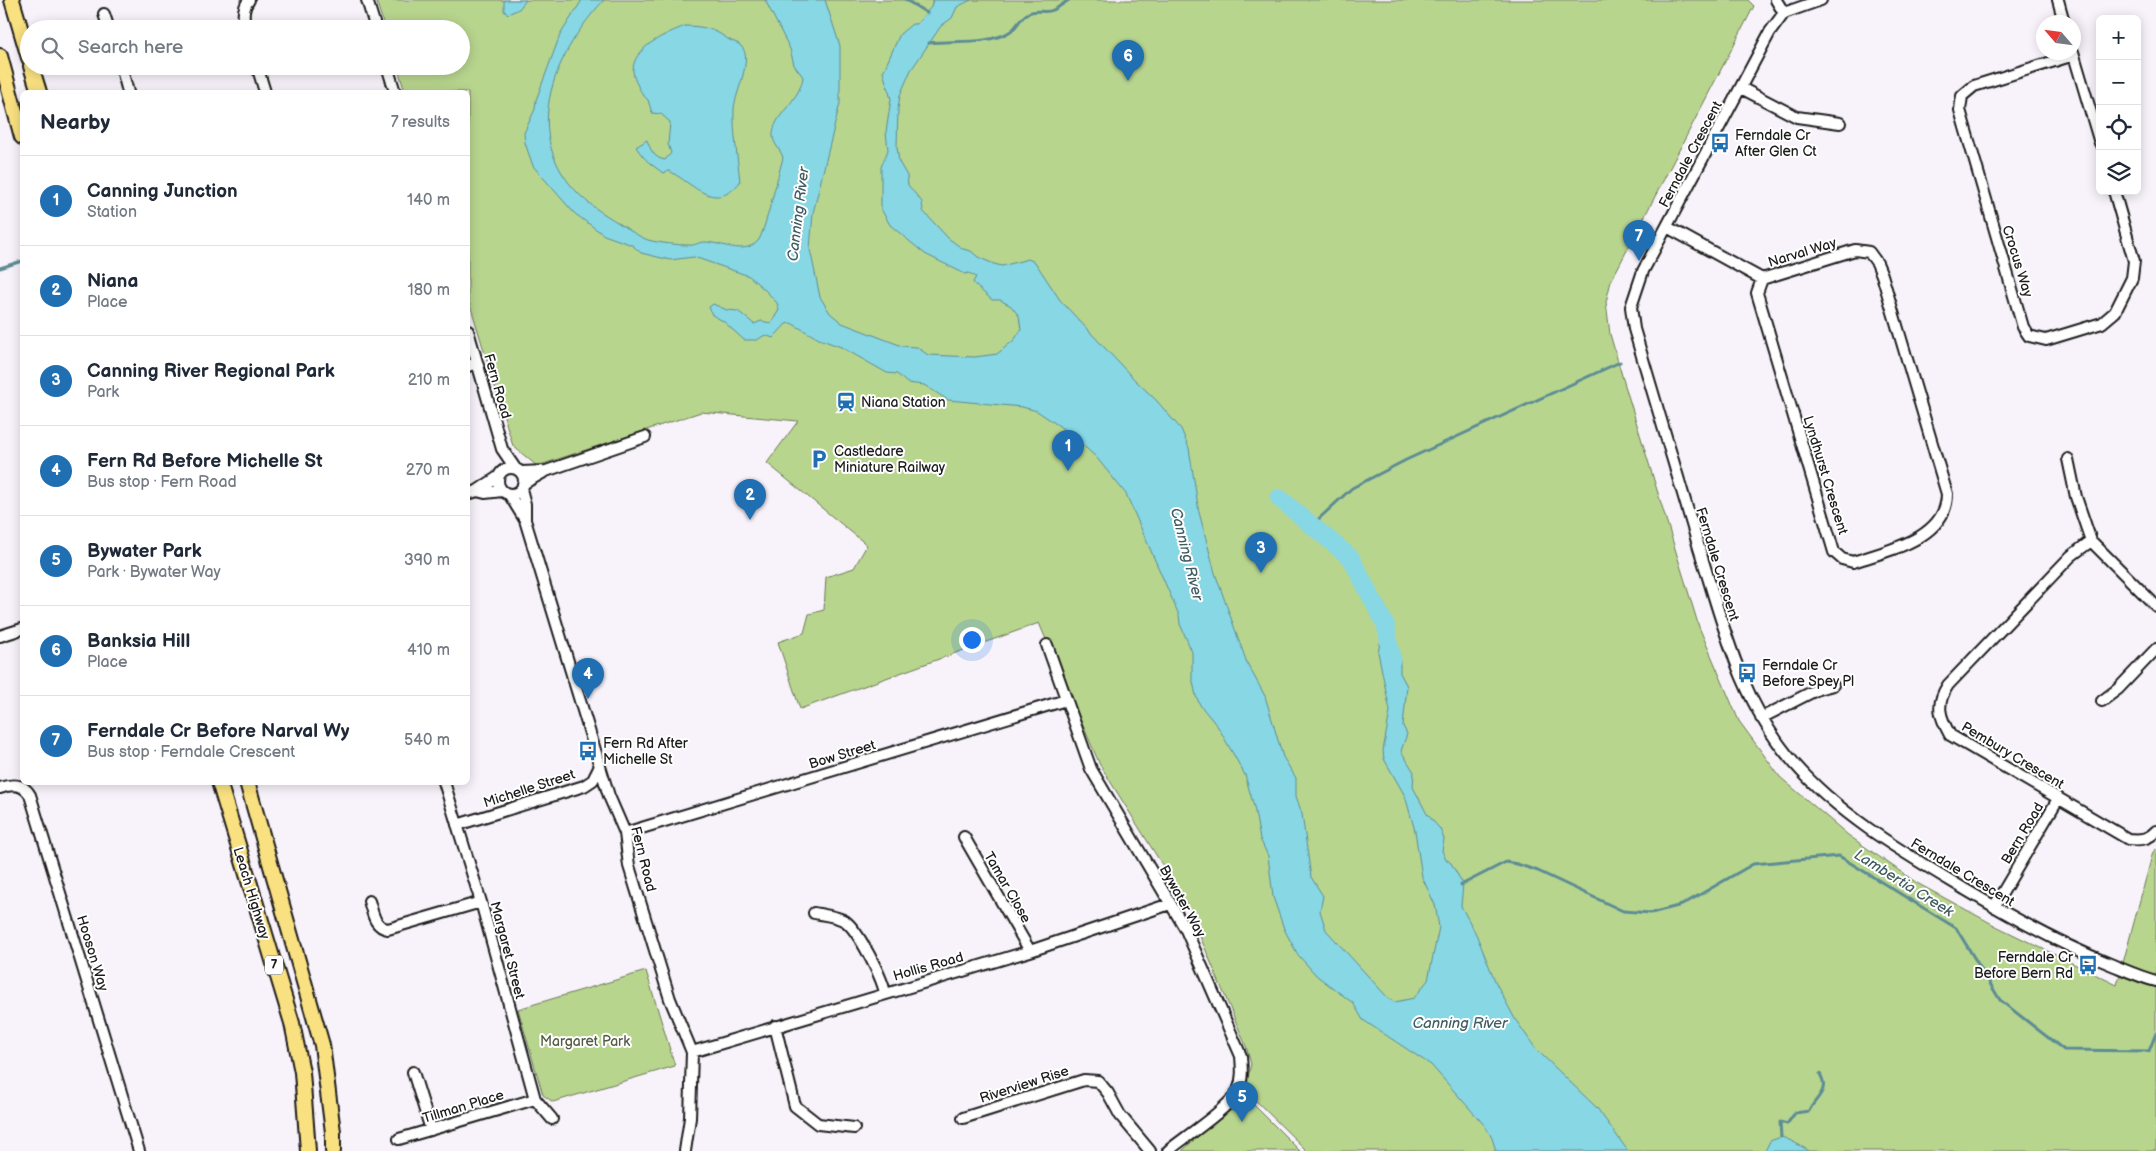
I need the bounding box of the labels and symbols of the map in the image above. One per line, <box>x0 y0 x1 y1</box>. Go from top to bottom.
north arrow <box>2036 15 2081 60</box>
pin: 6 <box>1112 40 1144 81</box>
street label: Ferndale Crescent <box>1655 97 1726 210</box>
place label: Ferndale Cr After Glen Ct <box>1735 127 1817 160</box>
bus stop icon: Ferndale Cr After Glen Ct <box>1709 132 1731 154</box>
water label: Canning River <box>783 164 814 262</box>
pin: 7 <box>1623 220 1655 261</box>
street label: Crocus Way <box>1999 223 2037 300</box>
street label: Narval Way <box>1766 234 1839 271</box>
street label: Fern Road <box>480 352 515 421</box>
station icon: Niana Station <box>835 391 857 413</box>
place label: Niana Station <box>861 394 946 411</box>
street label: Lyndhurst Crescent <box>1799 414 1852 537</box>
pin: 1 <box>1052 430 1084 471</box>
place label: Castledare Miniature Railway <box>834 443 946 476</box>
parking icon: Castledare Miniature Railway <box>808 448 830 470</box>
pin: 2 <box>734 479 766 520</box>
street label: Ferndale Crescent <box>1692 505 1743 624</box>
water label: Canning River <box>1166 506 1208 604</box>
pin: 3 <box>1245 532 1277 573</box>
your location <box>959 627 985 653</box>
place label: Ferndale Cr Before Spey Pl <box>1762 657 1854 690</box>
pin: 4 <box>572 658 604 699</box>
bus stop icon: Ferndale Cr Before Spey Pl <box>1736 662 1758 684</box>
street label: Pembury Crescent <box>1958 718 2068 793</box>
place label: Fern Rd After Michelle St <box>603 735 689 768</box>
street label: Bow Street <box>807 736 878 773</box>
bus stop icon: Fern Rd After Michelle St <box>577 740 599 762</box>
street label: Michelle Street <box>481 765 578 811</box>
street label: Bern Road <box>1998 800 2047 867</box>
street label: Fern Road <box>627 825 660 894</box>
street label: Ferndale Crescent <box>1908 835 2018 910</box>
street label: Leach Highway <box>229 845 274 942</box>
water label: Lambertia Creek <box>1851 845 1957 922</box>
street label: Tamar Close <box>980 849 1035 926</box>
street label: Bywater Way <box>1156 862 1210 941</box>
street label: Margaret Street <box>486 900 529 1001</box>
street label: Hooson Way <box>73 913 112 994</box>
street label: Hollis Road <box>891 948 965 985</box>
place label: Ferndale Cr Before Bern Rd <box>1974 949 2074 982</box>
bus stop icon: Ferndale Cr Before Bern Rd <box>2077 954 2099 976</box>
road number: 7 <box>265 956 283 974</box>
water label: Canning River <box>1413 1014 1509 1033</box>
park label: Margaret Park <box>540 1033 630 1050</box>
street label: Riverview Rise <box>977 1062 1071 1107</box>
pin: 5 <box>1226 1081 1258 1122</box>
street label: Tillman Place <box>420 1086 506 1127</box>

